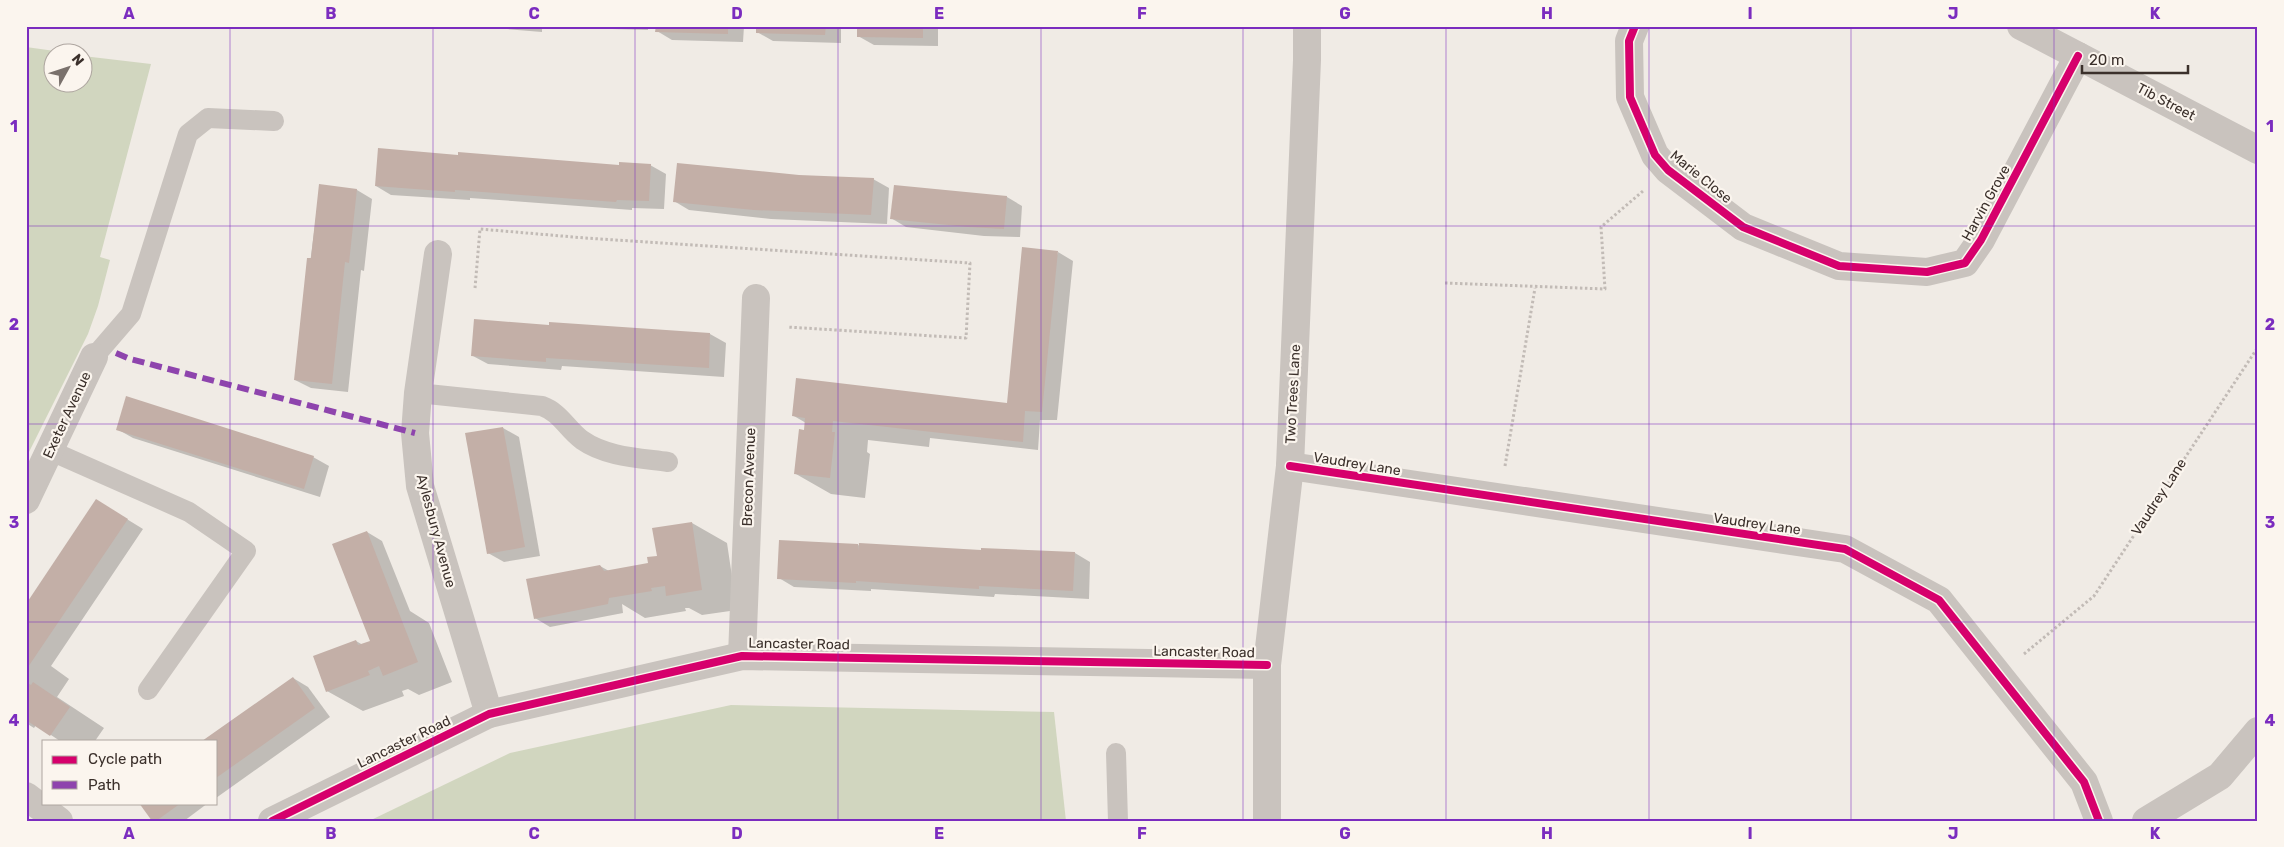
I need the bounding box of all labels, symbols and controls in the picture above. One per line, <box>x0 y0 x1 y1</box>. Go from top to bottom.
text: A <box>123 4 135 23</box>
text: B <box>325 4 337 23</box>
text: C <box>528 4 540 23</box>
text: D <box>731 4 743 23</box>
text: E <box>934 4 944 23</box>
text: F <box>1137 4 1147 23</box>
text: G <box>1339 4 1351 23</box>
text: H <box>1541 4 1553 23</box>
text: I <box>1747 4 1753 23</box>
text: J <box>1948 4 1958 23</box>
text: K <box>2150 4 2161 23</box>
north arrow <box>42 42 92 92</box>
scale bar <box>2082 42 2188 74</box>
text: N <box>68 51 87 69</box>
text: 20 m <box>2089 51 2124 69</box>
street label: Tib Street <box>2134 80 2199 125</box>
text: 1 <box>10 117 18 136</box>
text: 1 <box>2266 117 2274 136</box>
street label: Marie Close <box>1667 147 1735 207</box>
street label: Harvin Grove <box>1958 162 2014 244</box>
text: 2 <box>9 315 19 334</box>
text: 2 <box>2265 315 2275 334</box>
street label: Two Trees Lane <box>1282 344 1304 444</box>
street label: Exeter Avenue <box>39 369 95 461</box>
street label: Brecon Avenue <box>739 427 759 527</box>
street label: Vaudrey Lane <box>1312 449 1402 479</box>
street label: Vaudrey Lane <box>2128 455 2190 539</box>
street label: Aylesbury Avenue <box>413 472 459 590</box>
street label: Vaudrey Lane <box>1712 509 1802 539</box>
text: 3 <box>9 513 19 532</box>
text: 3 <box>2265 513 2275 532</box>
street label: Lancaster Road <box>748 635 850 653</box>
street label: Lancaster Road <box>1153 643 1255 661</box>
text: 4 <box>9 711 20 730</box>
text: 4 <box>2265 711 2276 730</box>
street label: Lancaster Road <box>355 712 453 772</box>
legend <box>42 740 218 804</box>
text: Cycle path <box>88 750 162 768</box>
text: Path <box>88 776 121 794</box>
text: A <box>123 824 135 843</box>
text: B <box>325 824 337 843</box>
text: C <box>528 824 540 843</box>
text: D <box>731 824 743 843</box>
text: E <box>934 824 944 843</box>
text: F <box>1137 824 1147 843</box>
text: G <box>1339 824 1351 843</box>
text: H <box>1541 824 1553 843</box>
text: I <box>1747 824 1753 843</box>
text: J <box>1948 824 1958 843</box>
text: K <box>2150 824 2161 843</box>

